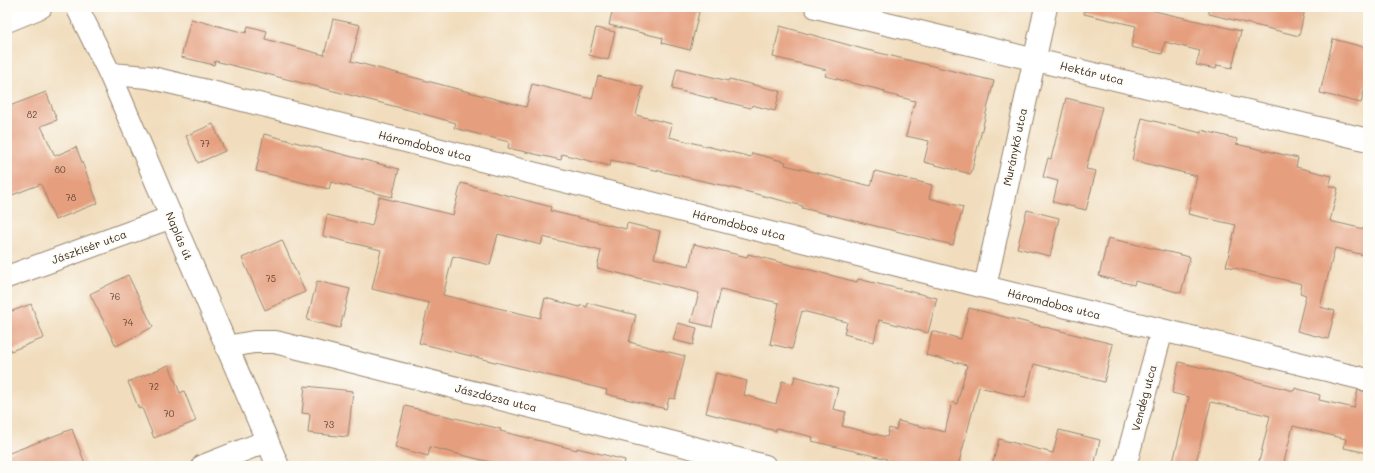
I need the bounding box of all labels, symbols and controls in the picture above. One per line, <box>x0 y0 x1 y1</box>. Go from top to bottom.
street label: Hektár utca <box>1059 57 1126 88</box>
street label: Muránykő utca <box>999 107 1030 187</box>
house number: 82 <box>27 109 37 120</box>
street label: Háromdobos utca <box>377 127 473 164</box>
house number: 77 <box>200 138 210 149</box>
house number: 80 <box>55 164 66 175</box>
house number: 78 <box>66 192 77 203</box>
street label: Háromdobos utca <box>691 206 787 243</box>
street label: Naplás út <box>163 209 196 262</box>
street label: Jászkisér utca <box>49 226 129 267</box>
house number: 75 <box>266 273 276 284</box>
street label: Háromdobos utca <box>1006 285 1102 322</box>
house number: 76 <box>110 291 120 302</box>
house number: 74 <box>123 317 134 328</box>
street label: Vendég utca <box>1127 363 1160 433</box>
street label: Jászdózsa utca <box>454 380 539 415</box>
house number: 72 <box>149 381 159 392</box>
house number: 70 <box>164 408 175 419</box>
house number: 73 <box>324 419 334 430</box>

